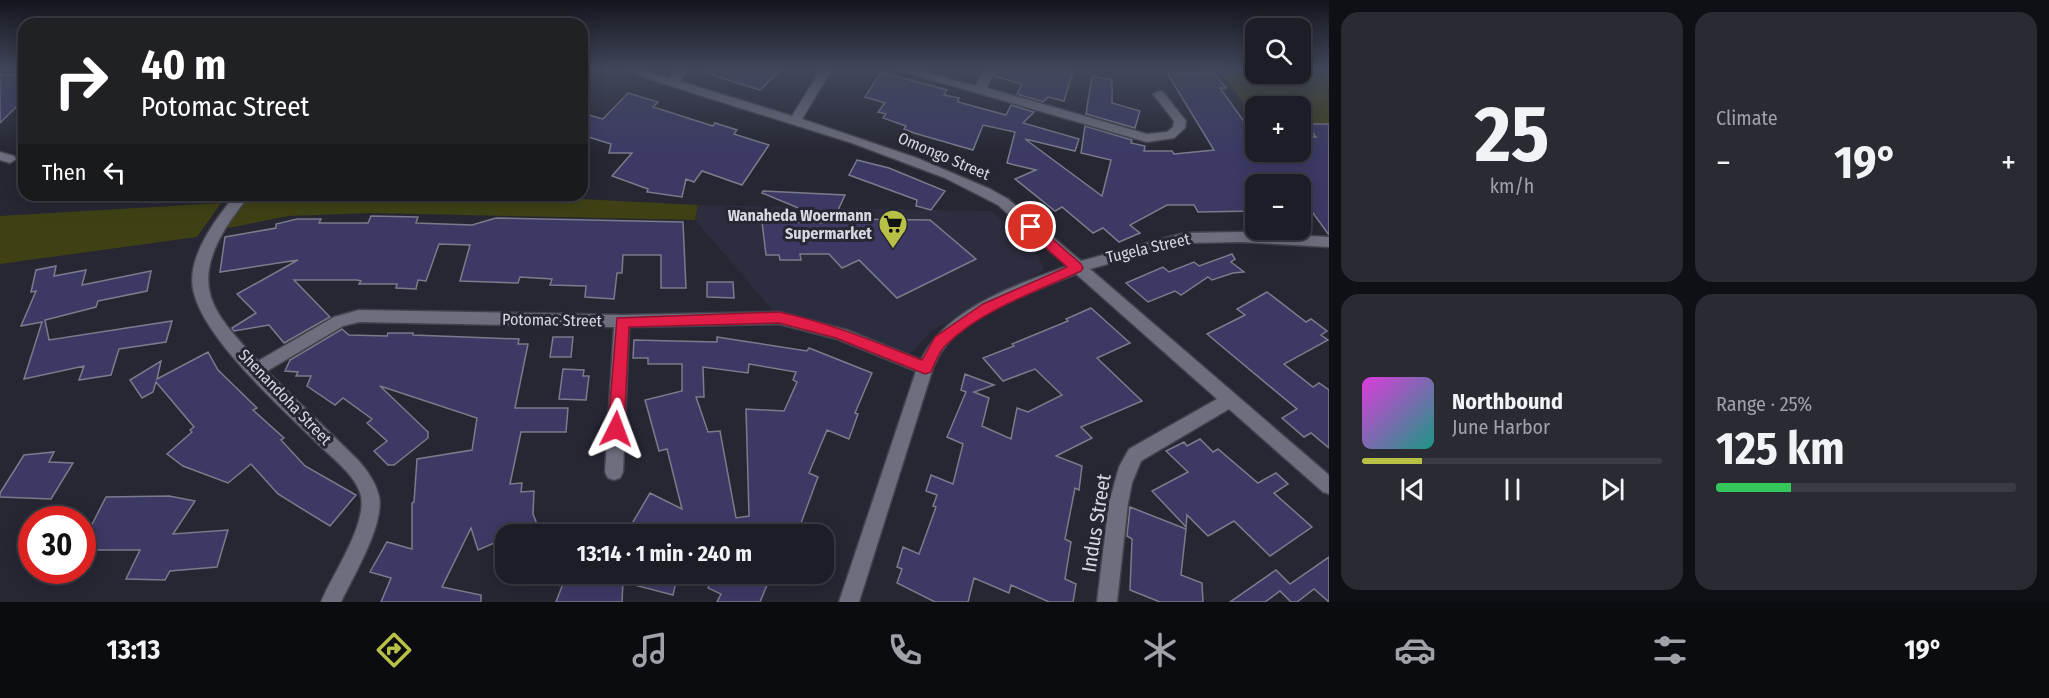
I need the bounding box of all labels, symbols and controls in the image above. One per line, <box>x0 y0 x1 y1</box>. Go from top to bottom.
map controls <box>1245 18 1311 240</box>
button: search <box>1245 18 1311 84</box>
text: 40 m <box>141 40 226 90</box>
icon: right <box>42 42 120 120</box>
text: 25 <box>1475 88 1549 182</box>
text: Potomac Street <box>141 91 309 123</box>
button: + <box>1245 96 1311 162</box>
text: Climate <box>1716 106 1778 130</box>
street label: Omongo Street <box>895 128 994 184</box>
text: 19° <box>1834 136 1898 190</box>
text: − <box>1716 143 1731 183</box>
text: + <box>2001 143 2016 183</box>
icon: left <box>98 156 131 189</box>
text: Then <box>42 159 86 186</box>
button: − <box>1245 174 1311 240</box>
text: km/h <box>1490 174 1534 198</box>
pin <box>1005 201 1056 252</box>
place label: Wanaheda Woermann Supermarket <box>728 206 872 243</box>
supermarket icon: Wanaheda Woermann Supermarket <box>877 208 909 250</box>
icon: arrive <box>1014 210 1047 243</box>
street label: Tugela Street <box>1104 229 1192 267</box>
street label: Potomac Street <box>502 310 603 330</box>
street label: Shenandoha Street <box>235 345 336 449</box>
text: Northbound <box>1452 388 1563 415</box>
text: Range · 25% <box>1716 392 1812 416</box>
position arrow <box>584 397 648 461</box>
text: June Harbor <box>1452 415 1550 439</box>
text: 125 km <box>1716 422 1845 476</box>
street label: Indus Street <box>1076 472 1116 574</box>
icon: previous <box>1396 473 1429 506</box>
icon: pause <box>1496 473 1529 506</box>
icon: next <box>1596 473 1629 506</box>
speed limit sign: 30 <box>18 506 96 584</box>
text: 13:14 · 1 min · 240 m <box>577 540 752 567</box>
icon: directions <box>373 629 415 671</box>
icon: music <box>629 629 671 671</box>
icon: phone <box>884 629 926 671</box>
icon: climate <box>1139 629 1181 671</box>
icon: car <box>1394 629 1436 671</box>
icon: filters <box>1649 629 1691 671</box>
text: 13:13 <box>107 634 160 666</box>
text: 19° <box>1904 634 1942 666</box>

